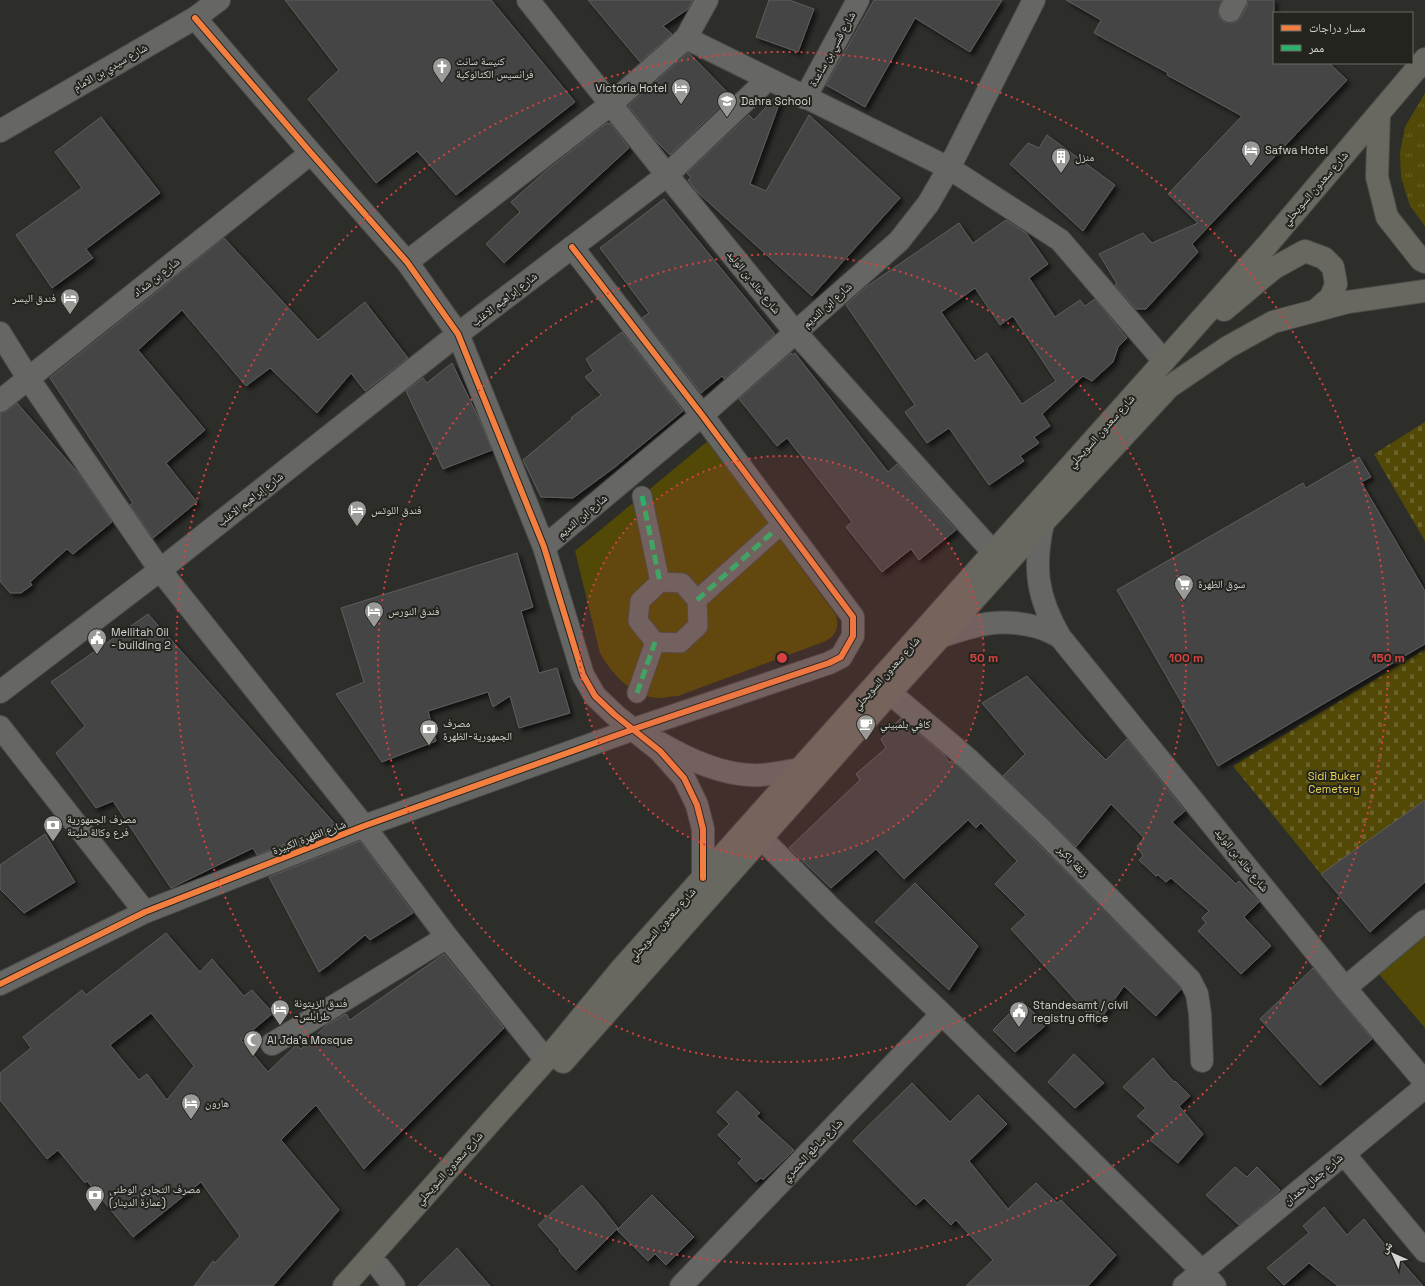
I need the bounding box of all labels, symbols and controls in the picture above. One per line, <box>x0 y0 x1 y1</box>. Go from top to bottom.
street label: شارع قسي بن ساعدة <box>806 9 860 90</box>
legend <box>1273 12 1413 64</box>
text: مسار دراجات <box>1309 20 1366 36</box>
street label: شارع سيدي بن الامام <box>70 40 151 96</box>
text: ممر <box>1308 40 1324 56</box>
place label: كنيسة سانت فرانسيس الكثالوكية <box>456 54 534 81</box>
church icon: كنيسة سانت فرانسيس الكثالوكية <box>431 56 453 84</box>
hotel icon: Victoria Hotel <box>670 77 692 105</box>
place label: Victoria Hotel <box>596 81 667 95</box>
school or university icon: Dahra School <box>716 90 738 118</box>
place label: Dahra School <box>741 94 811 108</box>
hotel icon: Safwa Hotel <box>1240 139 1262 167</box>
place label: Safwa Hotel <box>1265 143 1328 157</box>
building icon: منزل <box>1050 146 1072 174</box>
street label: شارع سعدون السويحلي <box>1279 148 1352 229</box>
place label: منزل <box>1075 150 1094 164</box>
street label: شارع خالد بن الوليد <box>724 247 784 317</box>
street label: شارع بن شداد <box>130 254 182 300</box>
street label: شارع إبراهيم الاغلب <box>468 269 541 330</box>
street label: شارع ابن النديم <box>799 279 855 332</box>
hotel icon: فندق اليسر <box>59 287 81 315</box>
place label: فندق اليسر <box>11 291 56 305</box>
street label: شارع سعدون السويحلي <box>1064 391 1139 472</box>
street label: شارع إبراهيم الاغلب <box>214 469 287 530</box>
street label: شارع ابن النديم <box>554 491 611 542</box>
hotel icon: فندق اللوتس <box>346 499 368 527</box>
place label: فندق اللوتس <box>371 503 422 517</box>
supermarket icon: سوق الظهرة <box>1173 573 1195 601</box>
place label: سوق الظهرة <box>1198 577 1245 591</box>
hotel icon: فندق النورس <box>363 600 385 628</box>
place label: فندق النورس <box>388 604 440 618</box>
place label: Mellitah Oil - building 2 <box>111 625 171 652</box>
public building icon: Mellitah Oil - building 2 <box>86 627 108 655</box>
street label: شارع سعدون السويحلي <box>849 633 924 714</box>
text: 50 m <box>970 650 998 666</box>
text: 100 m <box>1169 650 1203 666</box>
text: 150 m <box>1371 650 1405 666</box>
centre of rings <box>775 651 789 665</box>
cafe icon: كافي بلمبيني <box>855 713 877 741</box>
place label: مصرف الجمهورية-الظهرة <box>443 716 512 743</box>
place label: كافي بلمبيني <box>880 717 931 733</box>
bank icon: مصرف الجمهورية-الظهرة <box>418 718 440 746</box>
park label: Sidi Buker Cemetery <box>1308 769 1360 796</box>
place label: مصرف الجمهورية فرع وكالة مليتة <box>67 812 136 839</box>
bank icon: مصرف الجمهورية فرع وكالة مليتة <box>42 814 64 842</box>
street label: شارع الظهرة الكبيرة <box>270 817 348 857</box>
street label: شارع خالد بن الوليد <box>1212 825 1272 895</box>
street label: زنقة باكير <box>1054 842 1091 879</box>
street label: شارع سعدون السويحلي <box>625 884 700 965</box>
place label: فندق الزيتونة -طرابلس <box>294 996 348 1023</box>
hotel icon: فندق الزيتونة -طرابلس <box>269 998 291 1026</box>
place label: Standesamt / civil registry office <box>1033 998 1128 1025</box>
public building icon: Standesamt / civil registry office <box>1008 1000 1030 1028</box>
mosque icon: Al Jda'a Mosque <box>242 1029 264 1057</box>
place label: Al Jda'a Mosque <box>267 1033 353 1047</box>
hotel icon: هارون <box>180 1092 202 1120</box>
place label: هارون <box>205 1096 230 1110</box>
street label: شارع ساطع الحصري <box>779 1116 847 1185</box>
street label: شارع سعدون السويحلي <box>412 1128 487 1209</box>
street label: شارع جمال حمدان <box>1280 1150 1346 1208</box>
place label: مصرف التجاري الوطني (عمارة الدينار) <box>109 1182 200 1209</box>
bank icon: مصرف التجاري الوطني (عمارة الدينار) <box>84 1184 106 1212</box>
north arrow <box>1373 1234 1413 1274</box>
text: ش <box>1377 1238 1396 1257</box>

